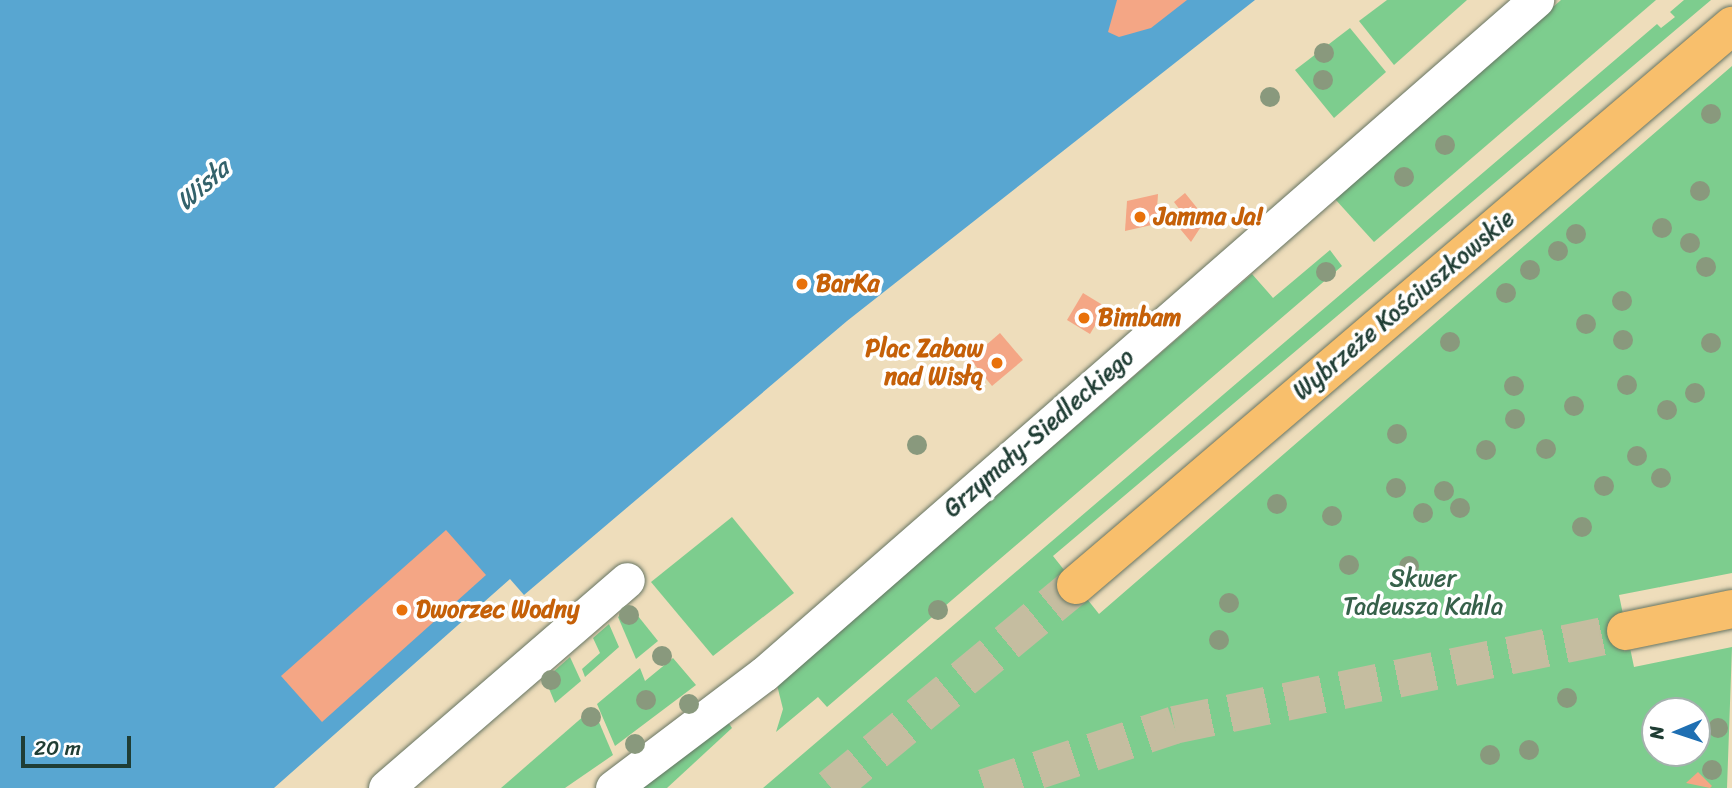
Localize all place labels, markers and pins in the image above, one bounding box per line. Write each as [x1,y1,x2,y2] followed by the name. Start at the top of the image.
[1154,203,1262,231] place label: Jamma Ja!
[1132,209,1148,225] marker: Jamma Ja!
[816,270,880,298] place label: BarKa
[794,276,810,292] marker: BarKa
[1098,304,1181,332] place label: Bimbam
[1076,310,1092,326] marker: Bimbam
[864,335,983,391] place label: Plac Zabaw nad Wisłą
[989,355,1005,371] marker: Plac Zabaw nad Wisłą
[416,596,579,624] place label: Dworzec Wodny
[394,602,410,618] marker: Dworzec Wodny

